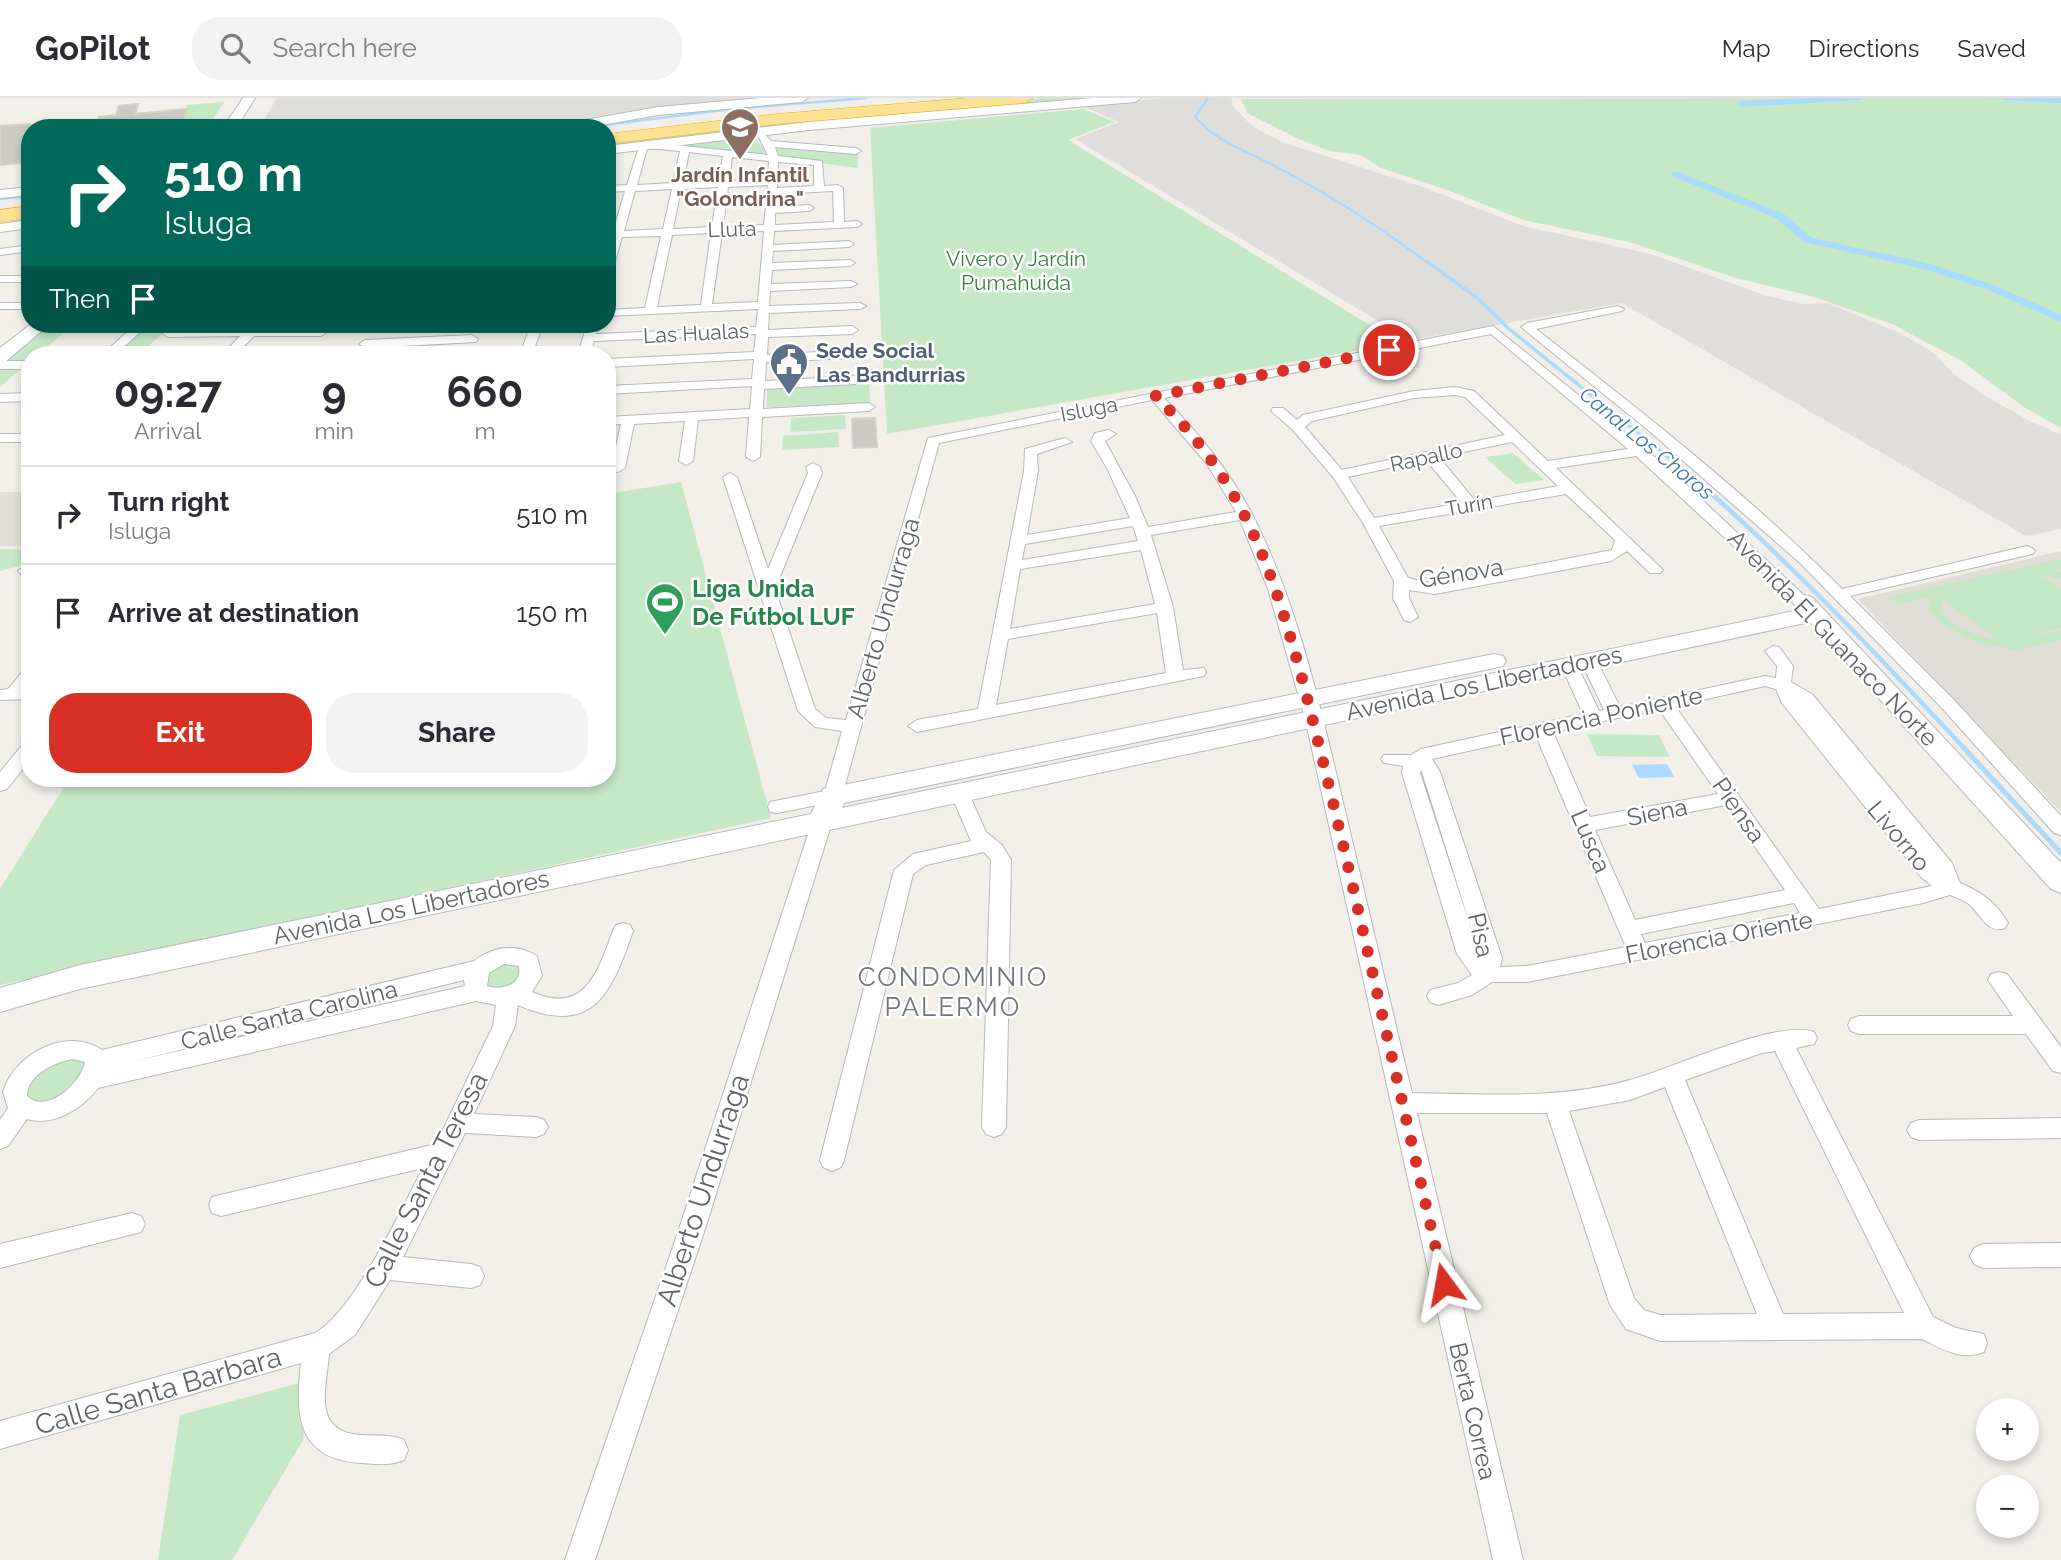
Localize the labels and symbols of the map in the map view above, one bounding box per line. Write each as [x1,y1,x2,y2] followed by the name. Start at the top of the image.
[719,106,761,161] school or university icon: Jardín Infantil "Golondrina"
[671,162,809,211] place label: Jardín Infantil "Golondrina"
[707,216,757,242] street label: Lluta
[946,246,1086,295] park label: Vivero y Jardín Pumahuida
[642,318,750,348] street label: Las Hualas
[1359,320,1419,380] pin
[816,338,965,387] place label: Sede Social Las Bandurrias
[768,341,810,396] public building icon: Sede Social Las Bandurrias
[1575,381,1719,505] water label: Canal Los Choros
[1058,391,1120,427] street label: Isluga
[1388,437,1464,477] street label: Rapallo
[1443,489,1495,521] street label: Turín
[840,514,926,722] street label: Alberto Undurraga
[1722,524,1944,752] street label: Avenida El Guanaco Norte
[1417,552,1505,594] street label: Génova
[692,574,855,631] place label: Liga Unida De Fútbol LUF
[644,581,686,636] sports icon: Liga Unida De Fútbol LUF
[1343,640,1625,726] street label: Avenida Los Libertadores
[1497,680,1705,752] street label: Florencia Poniente
[1706,772,1772,848] street label: Piensa
[1624,792,1690,832] street label: Siena
[1861,795,1937,877] street label: Livorno
[1565,805,1617,877] street label: Lusca
[270,864,552,950] street label: Avenida Los Libertadores
[1623,905,1815,969] street label: Florencia Oriente
[1462,910,1500,960] street label: Pisa
[858,962,1048,1022] district label: CONDOMINIO PALERMO
[178,974,400,1056] street label: Calle Santa Carolina
[357,1067,495,1293] street label: Calle Santa Teresa
[650,1070,756,1310] street label: Alberto Undurraga
[1407,1247,1481,1321] position arrow
[1443,1339,1503,1483] street label: Berta Correa
[31,1340,285,1442] street label: Calle Santa Barbara

